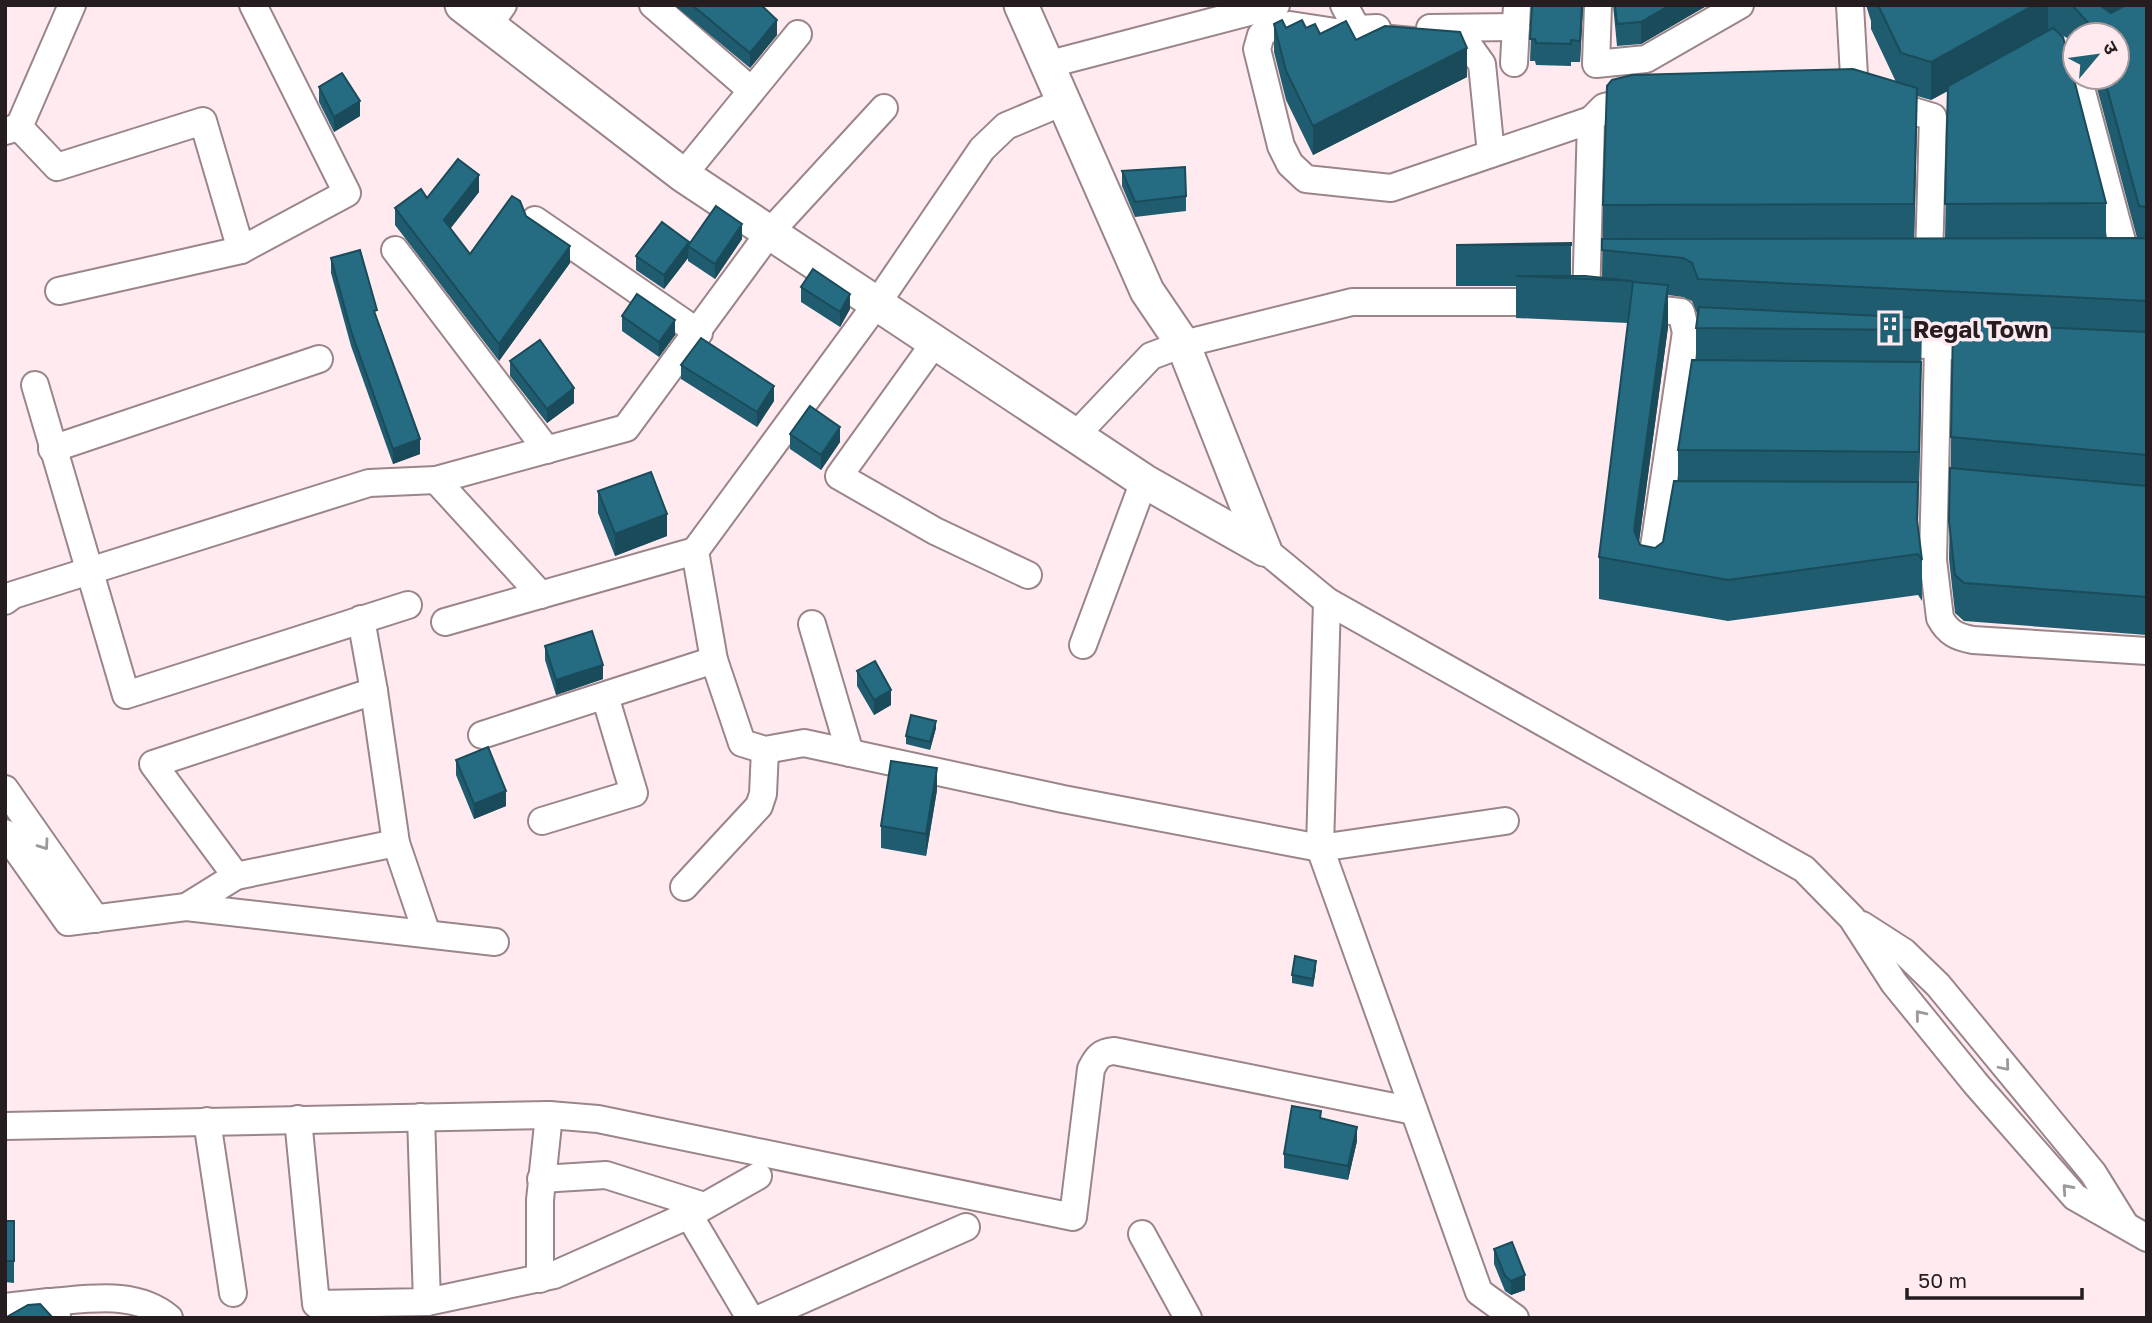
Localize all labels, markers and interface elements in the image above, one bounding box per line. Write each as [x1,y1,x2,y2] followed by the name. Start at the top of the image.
[2061,21,2131,91] north arrow
[2099,37,2124,59] text: उ
[1873,311,1907,345] building icon: Regal Town
[1913,314,2049,343] place label: Regal Town
[36,837,48,850] one-way arrow
[1916,1011,1928,1024] one-way arrow
[1997,1058,2009,1071] one-way arrow
[2063,1184,2075,1197] one-way arrow
[1907,1256,2082,1300] scale bar
[1918,1267,1967,1293] text: 50 m

